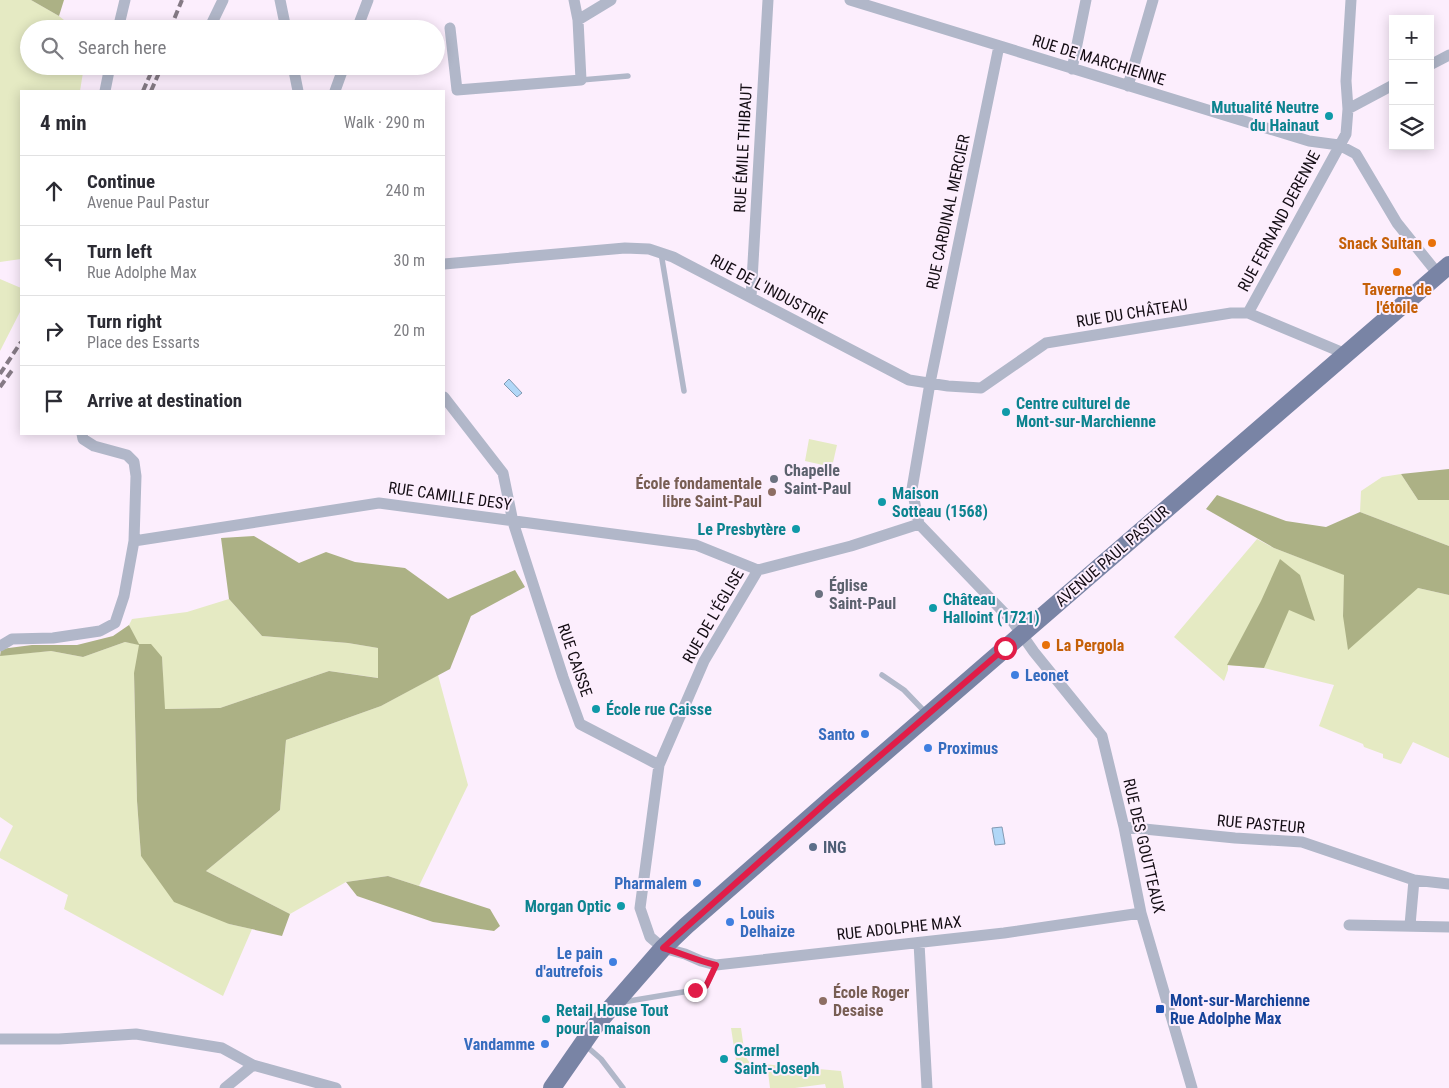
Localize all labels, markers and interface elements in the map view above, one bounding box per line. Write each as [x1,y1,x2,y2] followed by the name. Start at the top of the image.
[1389,15,1434,150] map controls
[1389,15,1434,60] button: +
[20,20,445,75] search box
[1030,31,1168,89] street label: RUE DE MARCHIENNE
[38,34,66,62] icon: search
[78,36,166,59] text: Search here
[1389,60,1434,105] button: −
[730,83,756,213] street label: RUE ÉMILE THIBAUT
[1211,98,1319,135] place label: Mutualité Neutre du Hainaut
[1389,105,1434,150] button: layers
[1323,110,1335,122] marker: Mutualité Neutre du Hainaut
[40,111,87,135] text: 4 min
[344,113,425,132] text: Walk · 290 m
[922,132,974,291] street label: RUE CARDINAL MERCIER
[1234,147,1324,295] street label: RUE FERNAND DERENNE
[87,170,155,193] text: Continue
[40,177,68,205] icon: ahead
[386,181,425,200] text: 240 m
[87,193,209,212] text: Avenue Paul Pastur
[1338,234,1422,253] place label: Snack Sultan
[1426,237,1438,249] marker: Snack Sultan
[87,240,152,263] text: Turn left
[40,247,68,275] icon: left
[707,250,831,328] street label: RUE DE L'INDUSTRIE
[393,251,425,270] text: 30 m
[87,263,197,282] text: Rue Adolphe Max
[1391,266,1403,278] marker: Taverne de l'étoile
[1362,280,1432,317] place label: Taverne de l'étoile
[1075,295,1189,331] street label: RUE DU CHÂTEAU
[87,310,162,333] text: Turn right
[40,317,68,345] icon: right
[393,321,425,340] text: 20 m
[87,333,200,352] text: Place des Essarts
[40,387,68,415] icon: arrive
[87,389,242,412] text: Arrive at destination
[1016,394,1156,431] place label: Centre culturel de Mont-sur-Marchienne
[1000,406,1012,418] marker: Centre culturel de Mont-sur-Marchienne
[784,461,851,498] place label: Chapelle Saint-Paul
[768,473,780,485] marker: Chapelle Saint-Paul
[636,474,762,511] place label: École fondamentale libre Saint-Paul
[387,478,513,514] street label: RUE CAMILLE DESY
[892,484,988,521] place label: Maison Sotteau (1568)
[766,486,778,498] marker: École fondamentale libre Saint-Paul
[876,496,888,508] marker: Maison Sotteau (1568)
[1051,501,1173,610] street label: AVENUE PAUL PASTUR
[698,520,786,539] place label: Le Presbytère
[790,523,802,535] marker: Le Presbytère
[678,566,748,666] street label: RUE DE L'ÉGLISE
[829,576,896,613] place label: Église Saint-Paul
[813,588,825,600] marker: Église Saint-Paul
[943,590,1040,627] place label: Château Halloint (1721)
[927,602,939,614] marker: Château Halloint (1721)
[554,621,596,699] street label: RUE CAISSE
[1056,636,1125,655] place label: La Pergola
[994,637,1017,660] route start
[1040,639,1052,651] marker: La Pergola
[1025,666,1069,685] place label: Leonet
[1009,669,1021,681] marker: Leonet
[606,700,712,719] place label: École rue Caisse
[590,703,602,715] marker: École rue Caisse
[818,725,855,744] place label: Santo
[859,728,871,740] marker: Santo
[938,739,998,758] place label: Proximus
[922,742,934,754] marker: Proximus
[1119,777,1169,915] street label: RUE DES GOUTTEAUX
[1216,811,1306,837] street label: RUE PASTEUR
[823,838,846,857] place label: ING
[807,841,819,853] marker: ING
[614,874,687,893] place label: Pharmalem
[691,877,703,889] marker: Pharmalem
[525,897,611,916] place label: Morgan Optic
[615,900,627,912] marker: Morgan Optic
[740,904,795,941] place label: Louis Delhaize
[836,912,963,944] street label: RUE ADOLPHE MAX
[724,916,736,928] marker: Louis Delhaize
[535,944,603,981] place label: Le pain d'autrefois
[607,956,619,968] marker: Le pain d'autrefois
[684,979,707,1002] route end
[833,983,909,1020] place label: École Roger Desaise
[1170,991,1310,1028] place label: Mont-sur-Marchienne Rue Adolphe Max
[817,995,829,1007] marker: École Roger Desaise
[556,1001,668,1038] place label: Retail House Tout pour la maison
[1154,1003,1166,1015] marker: Mont-sur-Marchienne Rue Adolphe Max
[540,1013,552,1025] marker: Retail House Tout pour la maison
[464,1035,535,1054] place label: Vandamme
[539,1038,551,1050] marker: Vandamme
[734,1041,819,1078] place label: Carmel Saint-Joseph
[718,1053,730,1065] marker: Carmel Saint-Joseph

